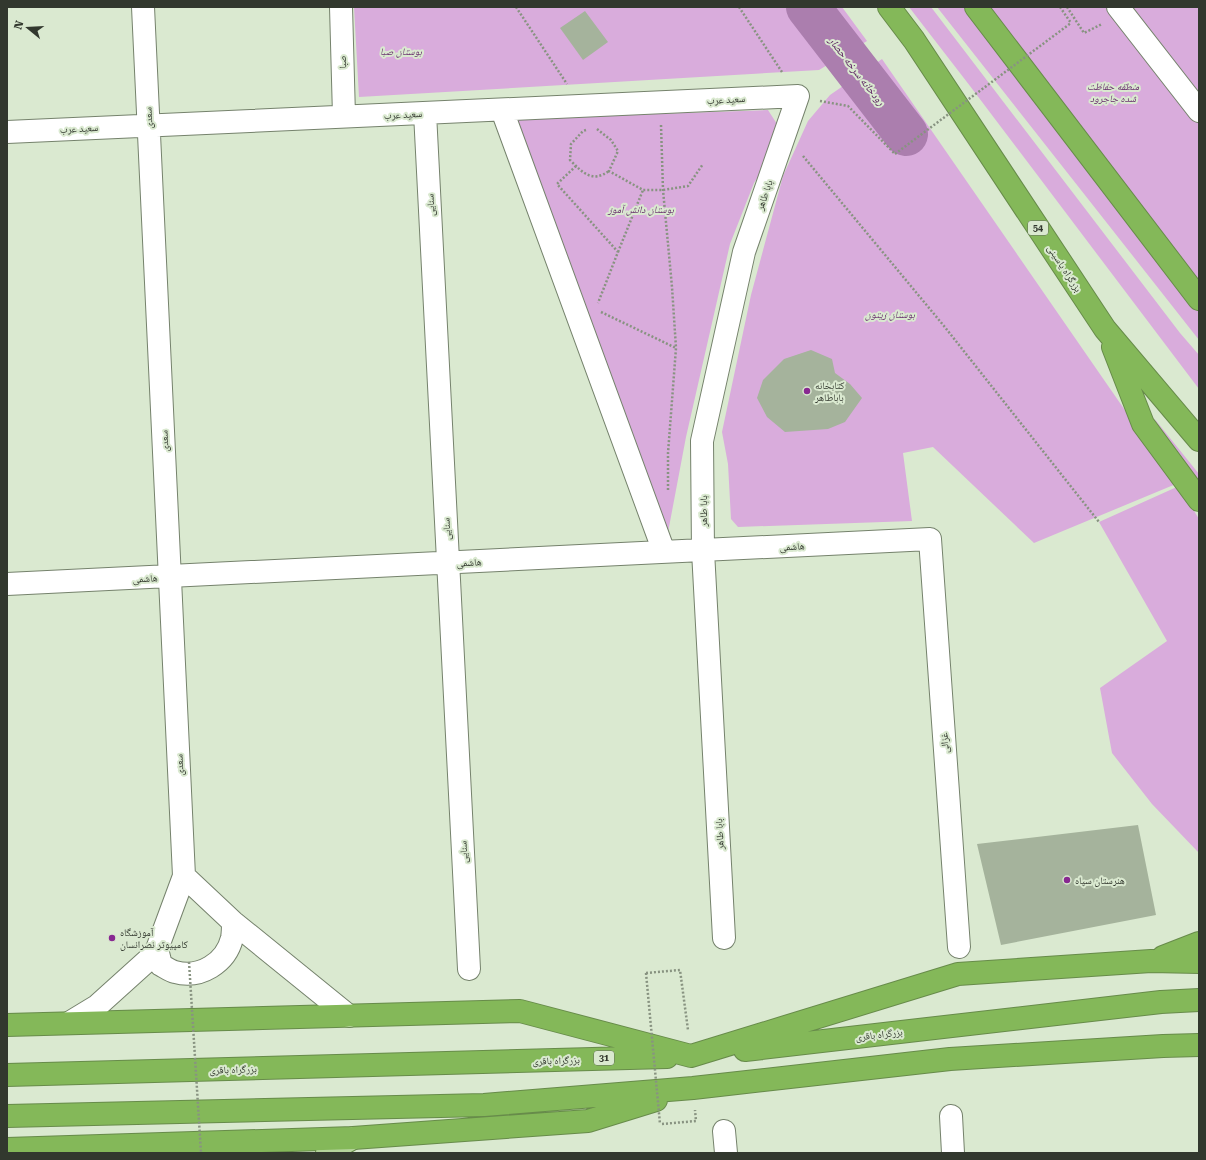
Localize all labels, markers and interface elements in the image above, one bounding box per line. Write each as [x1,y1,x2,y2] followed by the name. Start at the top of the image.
[8,8,48,48] north arrow
[11,19,27,31] text: N
[825,34,887,108] water label: رودخانه سرخه حصار
[380,46,422,58] park label: بوستان صبا
[337,55,349,69] street label: صبا
[1087,81,1140,105] park label: منطقه حفاظت شده جاجرود
[707,93,746,106] street label: سعید عرب
[142,106,156,129] street label: سعدی
[384,108,423,121] street label: سعید عرب
[60,122,99,135] street label: سعید عرب
[754,178,775,213] street label: بابا طاهر
[424,193,438,216] street label: سنایی
[607,204,674,216] park label: بوستان دانش آموز
[1028,221,1048,235] road number: 54
[1044,243,1084,295] street label: بزرگراه یاسینی
[865,309,915,321] park label: بوستان زیتون
[814,380,845,403] place label: کتابخانه باباطاهر
[802,386,812,396] marker: کتابخانه باباطاهر
[158,429,172,452] street label: سعدی
[698,495,709,528] street label: بابا طاهر
[440,517,454,540] street label: سنایی
[779,540,805,554] street label: هاشمی
[456,556,482,570] street label: هاشمی
[132,572,158,586] street label: هاشمی
[938,732,952,754] street label: غزالی
[173,753,187,776] street label: سعدی
[713,818,726,851] street label: بابا طاهر
[457,840,471,863] street label: سنایی
[1062,875,1072,885] marker: هنرستان سپاه
[1075,875,1125,887] place label: هنرستان سپاه
[120,927,188,951] place label: آموزشگاه کامپیوتر نصرانسان
[107,933,117,943] marker: آموزشگاه کامپیوتر نصرانسان
[855,1026,904,1044] street label: بزرگراه باقری
[594,1051,614,1065] road number: 31
[532,1054,580,1068] street label: بزرگراه باقری
[209,1063,257,1077] street label: بزرگراه باقری

